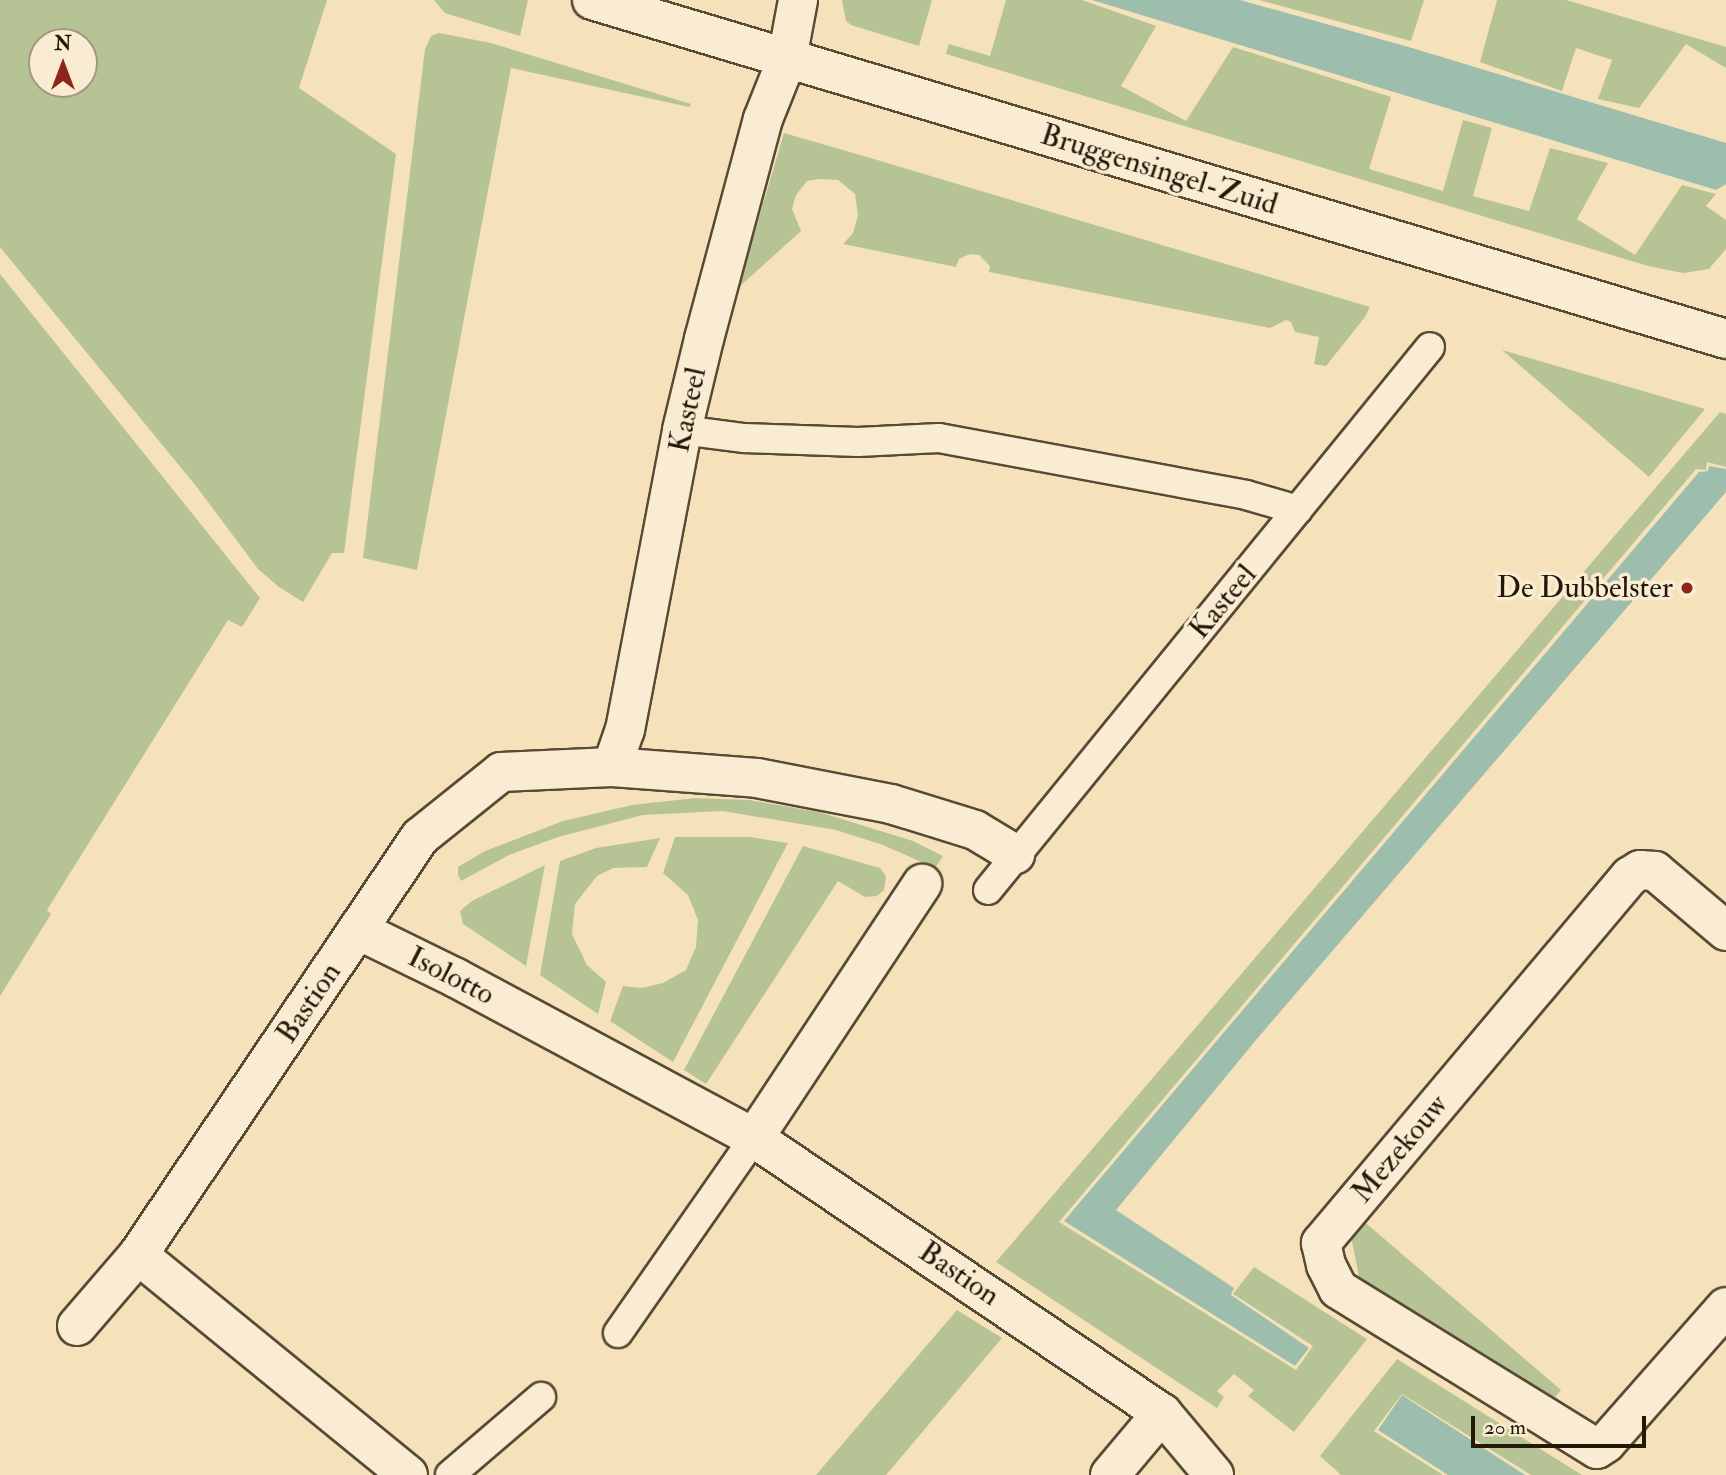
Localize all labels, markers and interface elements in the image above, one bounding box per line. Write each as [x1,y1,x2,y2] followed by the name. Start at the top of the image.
[28,28,98,98] north arrow
[54,32,72,56] text: N
[1036,117,1282,223] street label: Bruggensingel-Zuid
[661,364,715,456] street label: Kasteel
[1182,557,1264,647] street label: Kasteel
[1496,570,1673,606] place label: De Dubbelster
[1679,580,1695,596] marker: De Dubbelster
[402,939,500,1013] street label: Isolotto
[269,956,349,1050] street label: Bastion
[1344,1088,1456,1210] street label: Mezekouw
[912,1234,1006,1314] street label: Bastion
[1474,1402,1649,1446] scale bar
[1484,1414,1526,1441] text: 20 m

